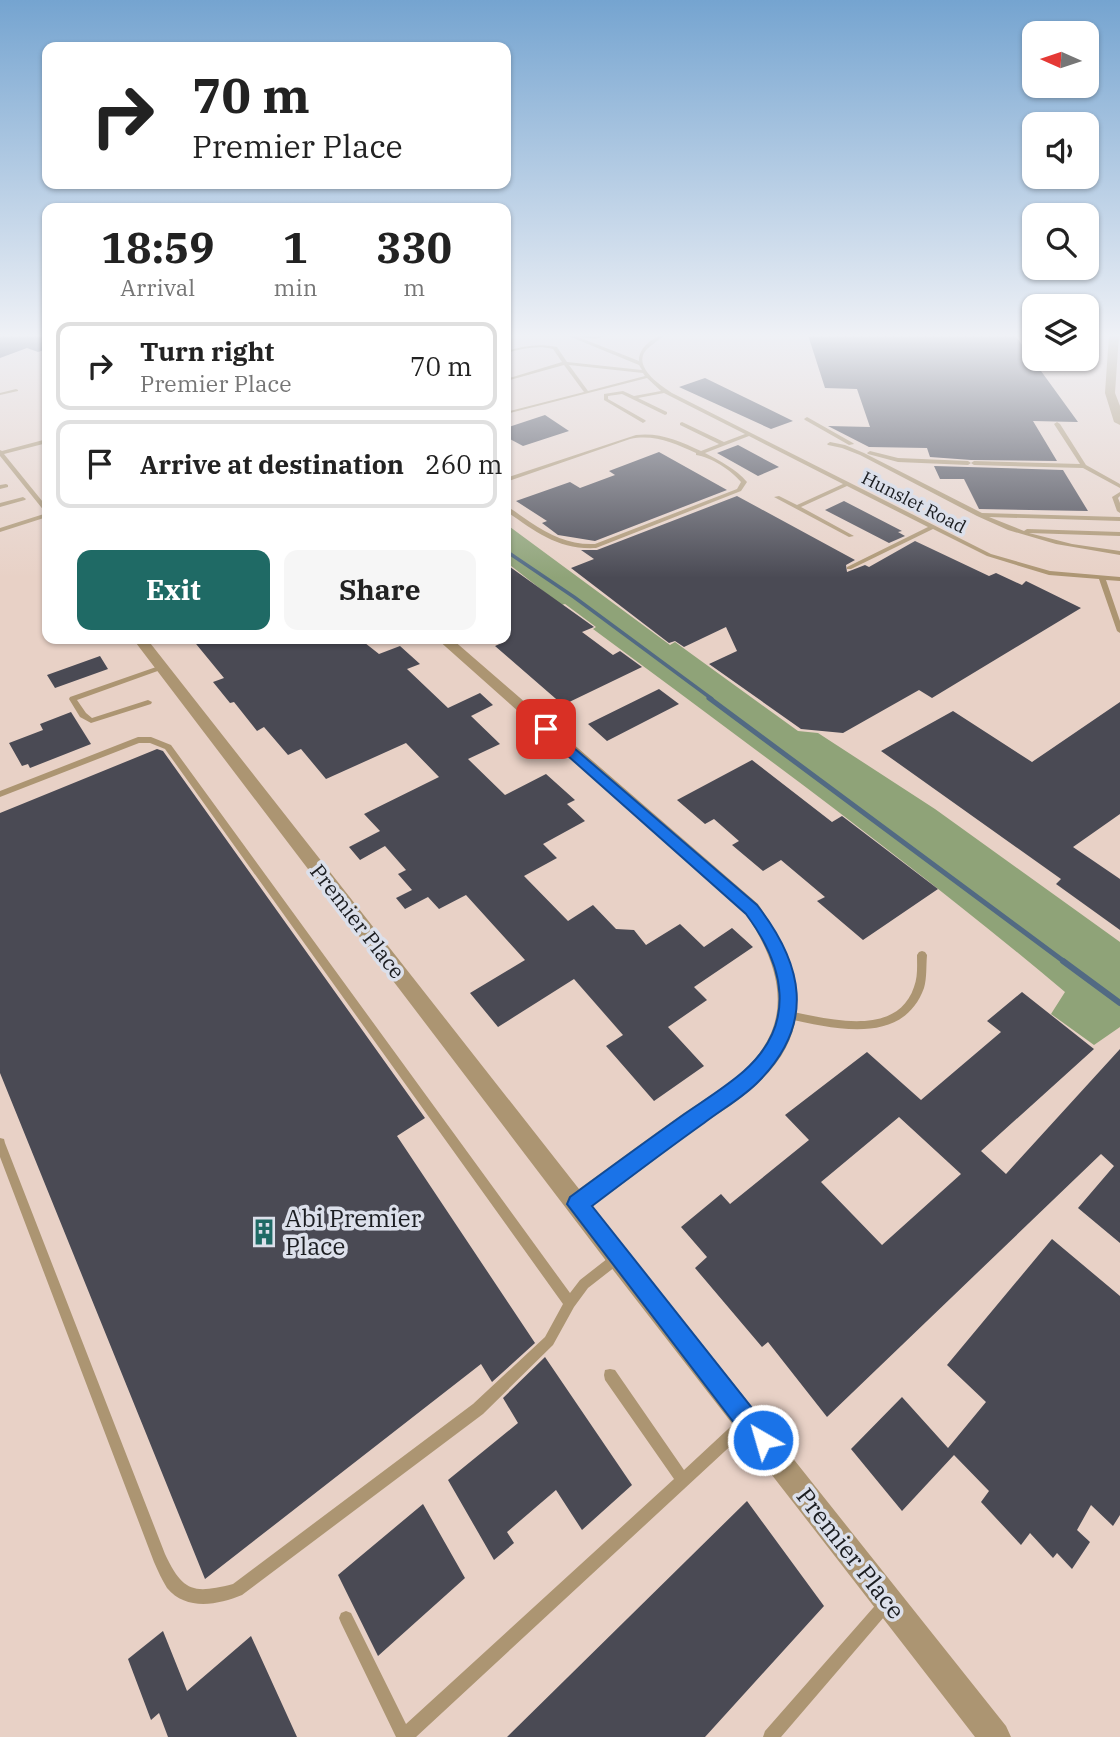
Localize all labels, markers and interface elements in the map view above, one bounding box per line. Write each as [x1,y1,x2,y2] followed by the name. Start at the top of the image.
[1022,21,1099,98] north arrow
[1022,21,1099,371] map controls
[192,63,310,126] text: 70 m
[77,70,168,161] icon: right
[1022,112,1099,189] button: sound
[192,125,403,167] text: Premier Place
[1022,203,1099,280] button: search
[101,220,215,275] text: 18:59
[283,220,308,275] text: 1
[376,220,452,275] text: 330
[120,272,195,302] text: Arrival
[274,272,317,302] text: min
[403,272,425,302] text: m
[1022,294,1099,371] button: layers
[140,334,274,368] text: Turn right
[81,347,119,385] icon: right
[410,349,472,383] text: 70 m
[140,368,291,398] text: Premier Place
[81,445,119,483] icon: arrive
[140,447,404,481] text: Arrive at destination
[425,447,503,481] text: 260 m
[858,466,970,538] street label: Hunslet Road
[77,550,270,630] button: Exit
[284,550,476,630] button: Share
[516,699,576,759] pin
[527,710,565,748] icon: arrive
[304,858,412,984] street label: Premier Place
[285,1202,421,1262] place label: Abi Premier Place
[249,1217,279,1247] building icon: Abi Premier Place
[726,1403,800,1477] position arrow
[790,1481,912,1625] street label: Premier Place

